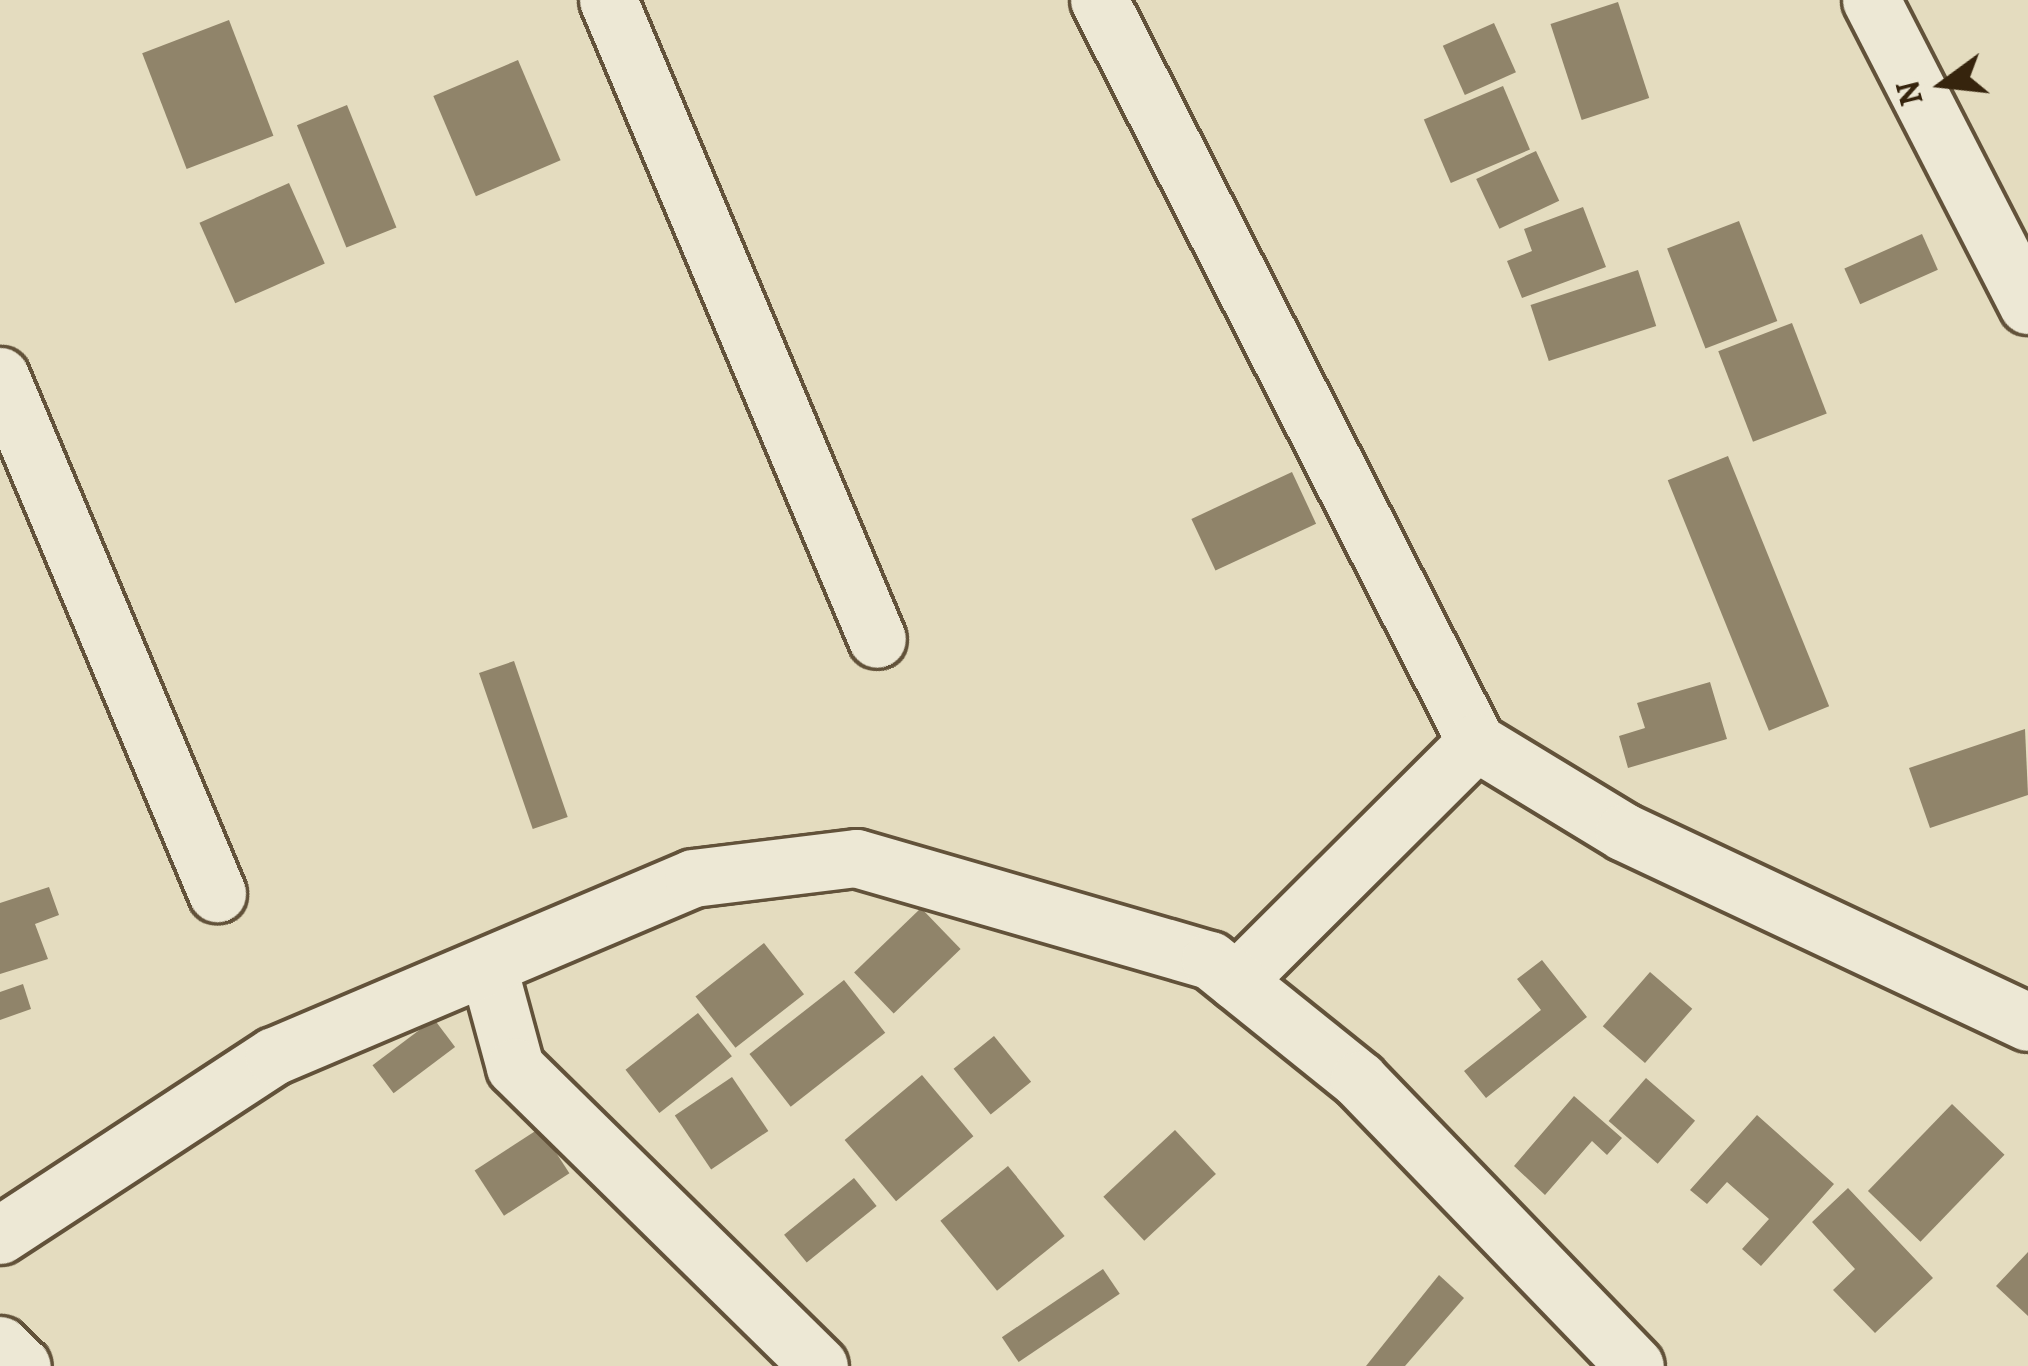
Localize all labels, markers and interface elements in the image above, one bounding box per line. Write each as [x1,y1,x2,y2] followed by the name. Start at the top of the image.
[1884,24,2004,144] north arrow
[1884,76,1934,111] text: N

